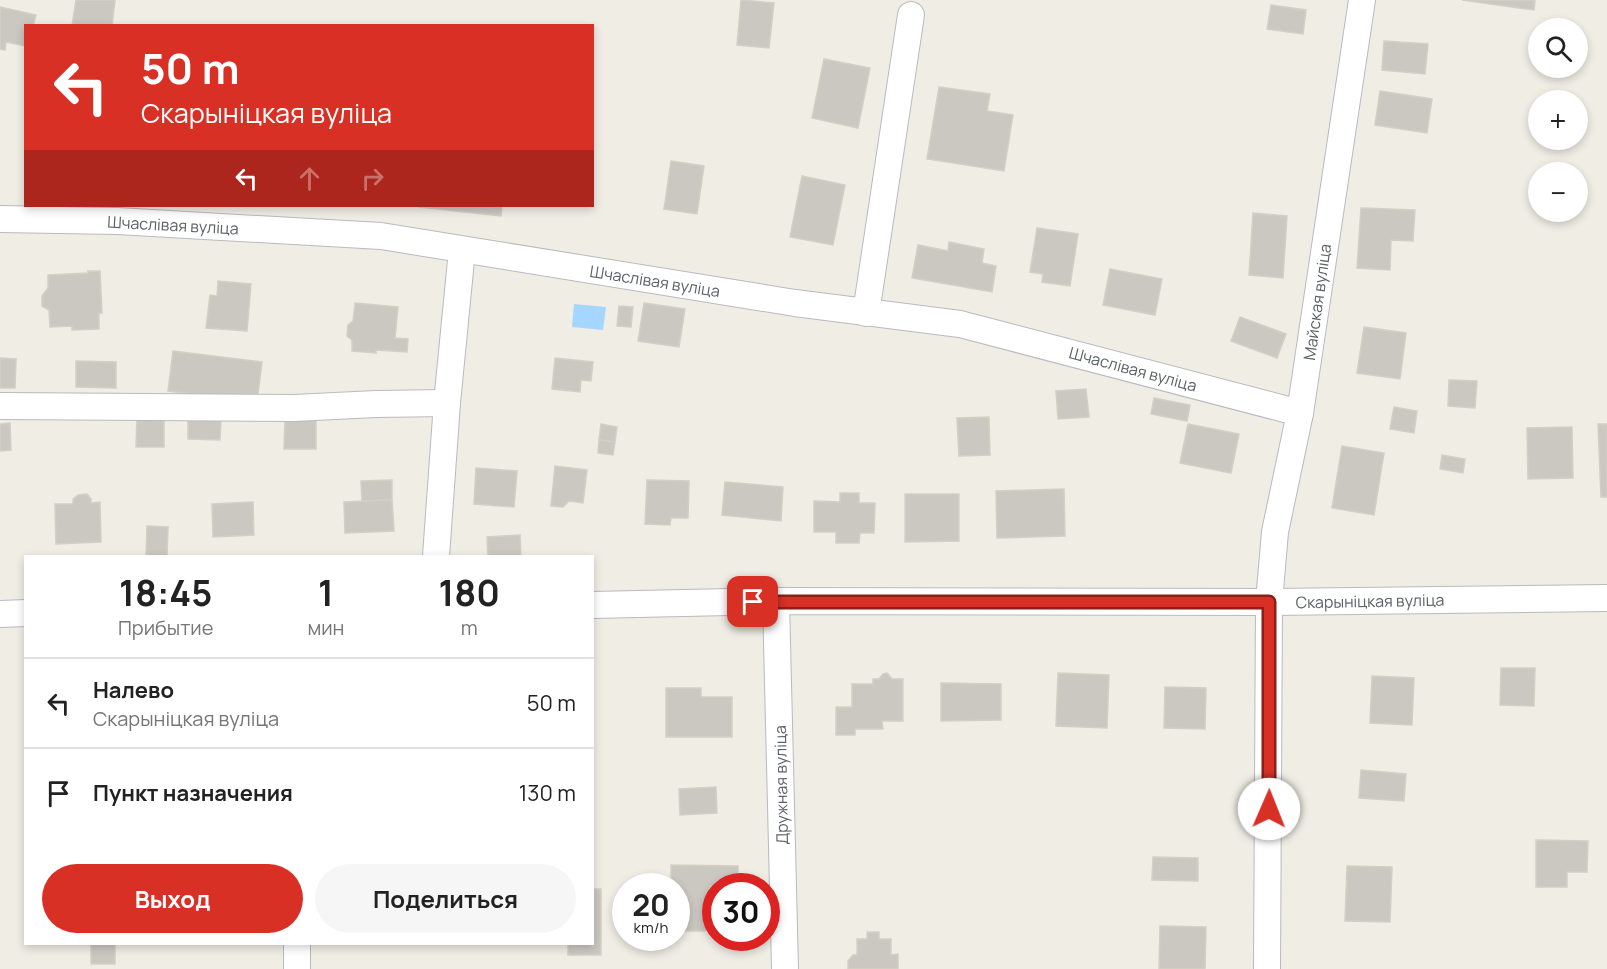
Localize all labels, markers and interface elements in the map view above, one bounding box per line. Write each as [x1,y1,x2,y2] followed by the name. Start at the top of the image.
[1528,18,1588,222] map controls
[1528,18,1588,78] button: search
[141,39,239,97] text: 50 m
[42,48,120,126] icon: left
[1528,90,1588,150] button: +
[141,94,392,131] text: Скарыніцкая вуліца
[230,162,263,195] icon: left
[293,162,326,195] icon: ahead
[356,162,389,195] icon: right
[1528,162,1588,222] button: −
[107,211,239,239] street label: Шчаслівая вуліца
[1298,242,1336,362] street label: Майская вуліца
[588,260,722,302] street label: Шчаслівая вуліца
[1067,341,1199,397] street label: Шчаслівая вуліца
[119,568,212,617] text: 18:45
[318,568,334,617] text: 1
[438,568,500,617] text: 180
[727,576,778,627] pin
[736,585,769,618] icon: arrive
[1295,589,1445,613] street label: Скарыніцкая вуліца
[118,614,213,641] text: Прибытие
[307,614,344,641] text: мин
[461,614,478,641] text: m
[93,675,174,705] text: Налево
[42,687,75,720] icon: left
[527,688,576,718] text: 50 m
[93,705,279,732] text: Скарыніцкая вуліца
[769,725,793,845] street label: Дружная вуліца
[42,777,75,810] icon: arrive
[1237,777,1301,841] position arrow
[93,778,293,808] text: Пункт назначения
[519,778,576,808] text: 130 m
[42,864,303,933] button: Выход
[315,864,576,933] button: Поделиться
[702,873,780,951] speed limit sign: 30
[632,884,670,925] text: 20
[634,917,668,938] text: km/h

